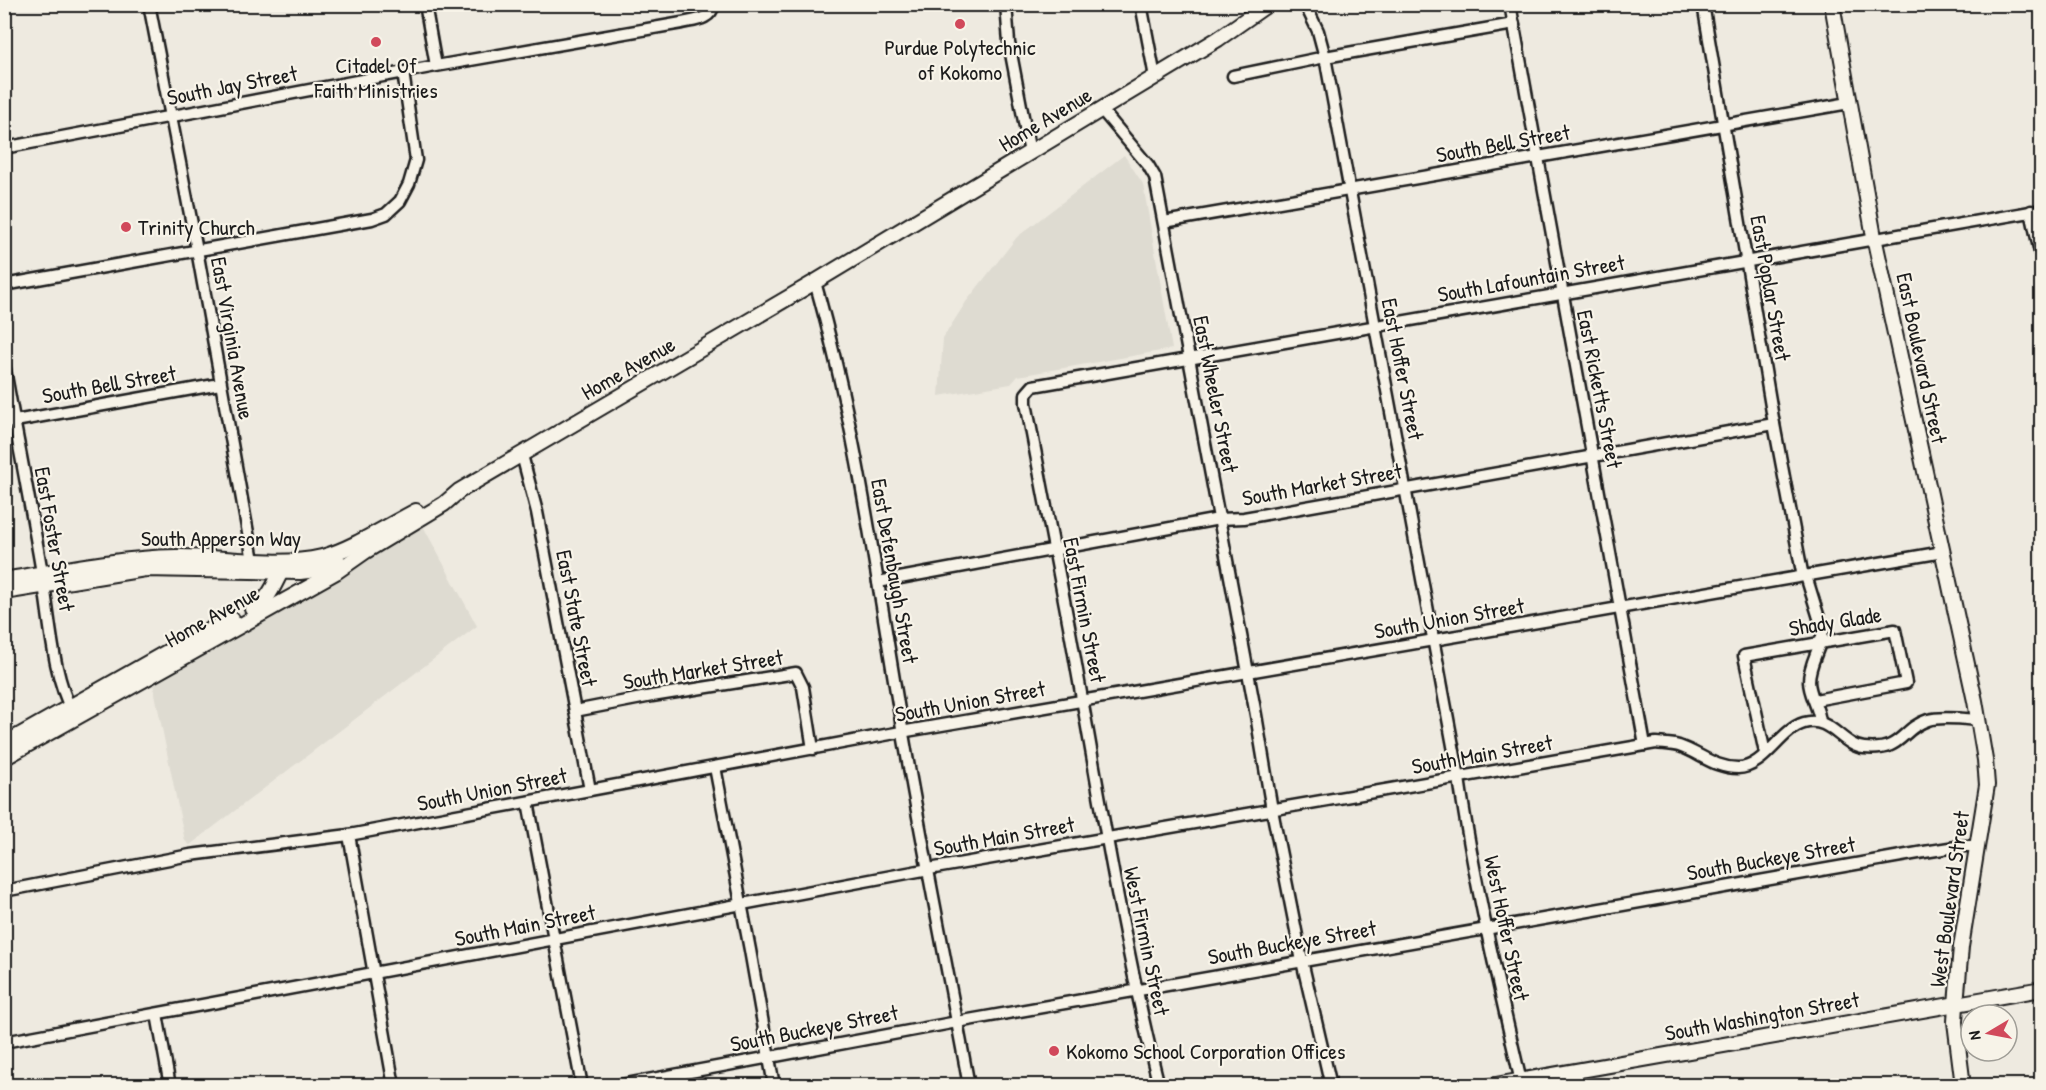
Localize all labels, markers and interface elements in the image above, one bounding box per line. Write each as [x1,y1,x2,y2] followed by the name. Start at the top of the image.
[953,17,967,31] marker: Purdue Polytechnic of Kokomo
[884,32,1036,87] place label: Purdue Polytechnic of Kokomo
[369,35,383,49] marker: Citadel Of Faith Ministries
[313,50,438,105] place label: Citadel Of Faith Ministries
[164,58,300,112] street label: South Jay Street
[993,79,1097,159] street label: Home Avenue
[1434,116,1573,170] street label: South Bell Street
[138,212,255,242] place label: Trinity Church
[1743,213,1799,364] street label: East Poplar Street
[119,220,133,234] marker: Trinity Church
[1435,247,1627,309] street label: South Lafountain Street
[204,255,262,422] street label: East Virginia Avenue
[1889,270,1955,446] street label: East Boulevard Street
[1375,296,1432,443] street label: East Hoffer Street
[1570,307,1630,471] street label: East Ricketts Street
[1186,313,1246,475] street label: East Wheeler Street
[576,329,681,407] street label: Home Avenue
[40,357,179,411] street label: South Bell Street
[1240,455,1405,513] street label: South Market Street
[28,464,83,614] street label: East Foster Street
[864,476,926,666] street label: East Defenbaugh Street
[141,523,301,553] street label: South Apperson Way
[1056,535,1114,686] street label: East Firmin Street
[549,547,605,689] street label: East State Street
[159,578,265,654] street label: Home Avenue
[1372,590,1527,646] street label: South Union Street
[1787,599,1884,643] street label: Shady Glade
[621,641,786,696] street label: South Market Street
[893,673,1048,729] street label: South Union Street
[1409,727,1555,781] street label: South Main Street
[415,760,570,818] street label: South Union Street
[931,809,1077,863] street label: South Main Street
[1922,809,1976,989] street label: West Boulevard Street
[1685,828,1858,888] street label: South Buckeye Street
[1477,853,1537,1004] street label: West Hoffer Street
[1117,864,1177,1018] street label: West Firmin Street
[452,897,598,953] street label: South Main Street
[1206,912,1379,972] street label: South Buckeye Street
[1662,984,1862,1048] street label: South Washington Street
[728,997,901,1059] street label: South Buckeye Street
[1959,1003,2019,1063] north arrow
[1963,1029,1986,1042] text: N
[1066,1036,1345,1066] place label: Kokomo School Corporation Offices
[1047,1044,1061,1058] marker: Kokomo School Corporation Offices

